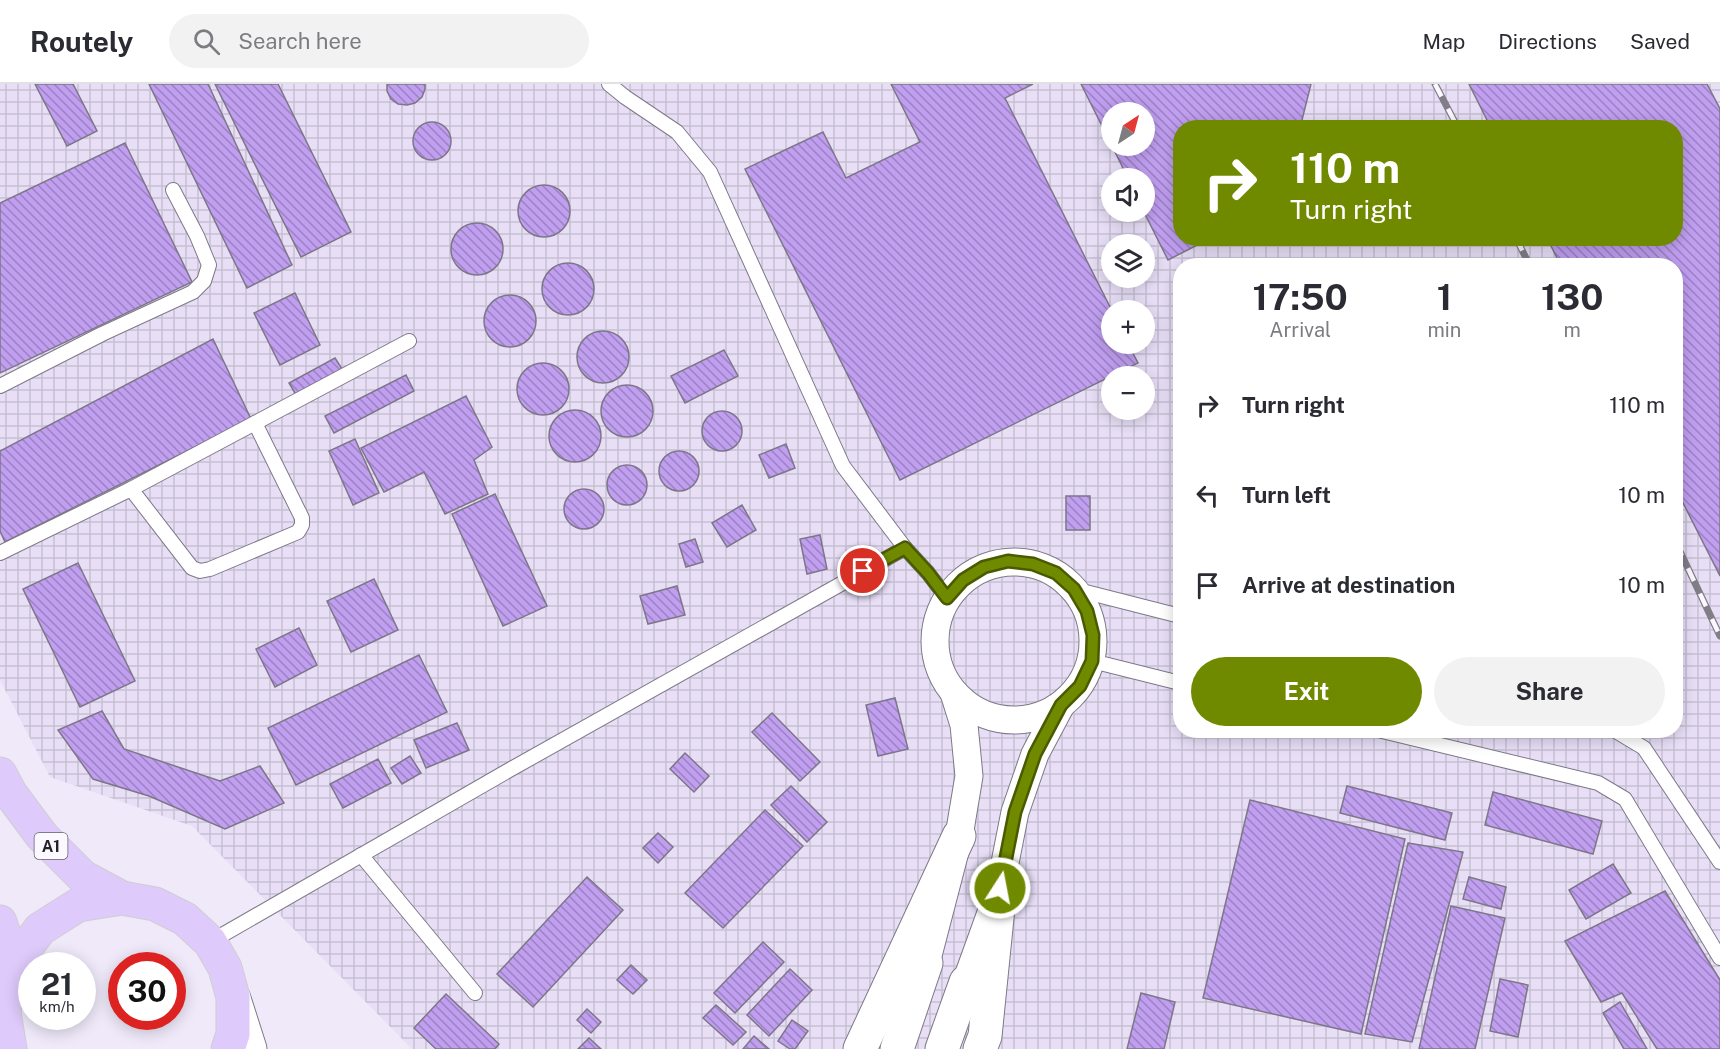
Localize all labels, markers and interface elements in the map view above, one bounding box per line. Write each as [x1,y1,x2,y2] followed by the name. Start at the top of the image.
[169,14,589,68] search box
[30,25,133,58] text: Routely
[190,25,223,58] icon: search
[238,28,362,54] text: Search here
[1423,29,1465,54] text: Map
[1498,29,1597,54] text: Directions
[1630,29,1690,54] text: Saved
[1101,102,1155,156] north arrow
[1101,102,1155,420] map controls
[1290,143,1400,192] text: 110 m
[1191,144,1269,222] icon: right
[1101,168,1155,222] button: sound
[1290,193,1413,225] text: Turn right
[1101,234,1155,288] button: layers
[1253,276,1348,318] text: 17:50
[1437,276,1452,318] text: 1
[1541,276,1603,318] text: 130
[1101,300,1155,354] button: +
[1269,318,1331,342] text: Arrival
[1427,318,1461,342] text: min
[1563,318,1581,342] text: m
[1101,366,1155,420] button: −
[1191,389,1224,422] icon: right
[1242,392,1345,418] text: Turn right
[1609,392,1665,418] text: 110 m
[1191,479,1224,512] icon: left
[1242,482,1331,508] text: Turn left
[1618,482,1665,508] text: 10 m
[837,545,888,596] pin
[846,554,879,587] icon: arrive
[1191,569,1224,602] icon: arrive
[1242,572,1455,598] text: Arrive at destination
[1618,572,1665,598] text: 10 m
[1191,657,1422,726] button: Exit
[1434,657,1665,726] button: Share
[34,833,68,859] road number: A1
[968,856,1032,920] position arrow
[108,952,186,1030] speed limit sign: 30
[41,966,73,1002] text: 21
[39,998,75,1015] text: km/h

